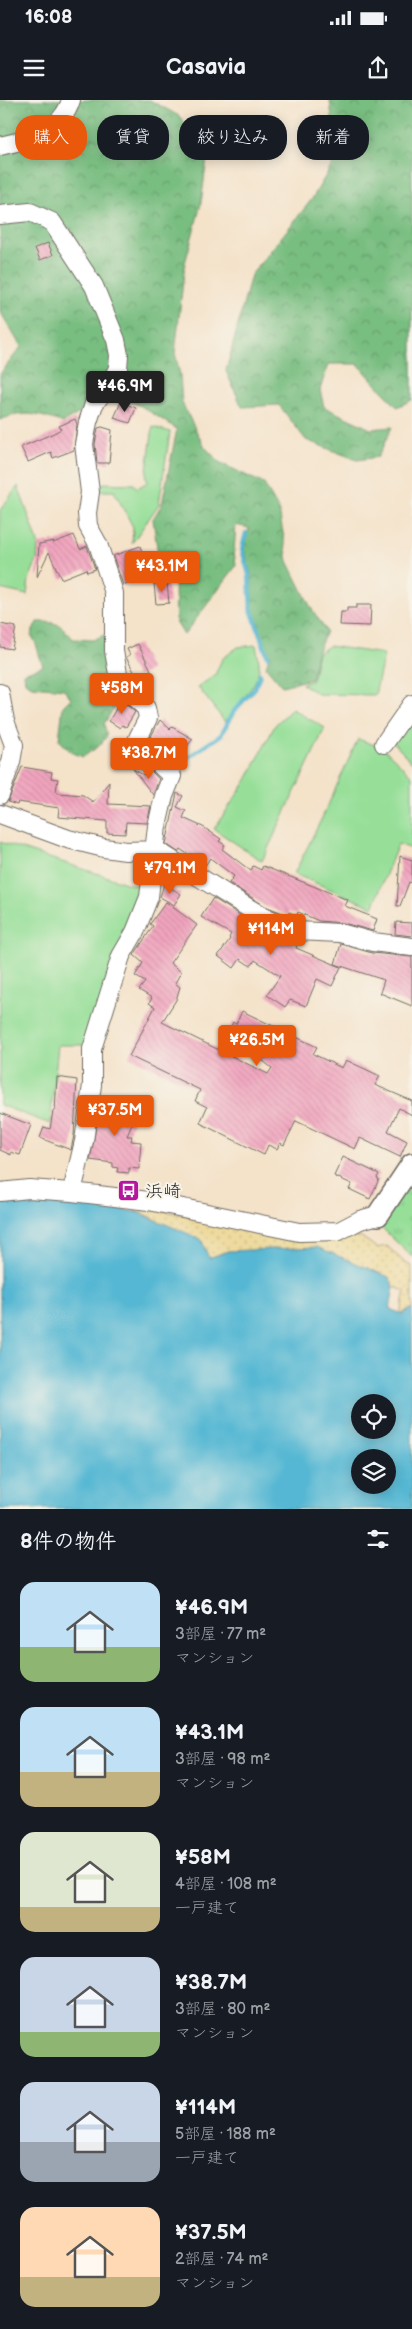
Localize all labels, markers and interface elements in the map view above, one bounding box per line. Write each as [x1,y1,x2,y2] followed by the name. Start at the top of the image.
[25,6,72,29] text: 16:08
[20,54,48,82] icon: menu
[166,54,246,81] text: Casavia
[364,54,392,82] icon: share
[15,115,87,160] chip: 購入
[97,115,169,160] chip: 賃貸
[179,115,287,160] chip: 絞り込み
[297,115,369,160] chip: 新着
[84,370,166,413] pin: ¥46.9M
[97,377,153,396] text: ¥46.9M
[121,550,203,593] pin: ¥43.1M
[136,557,188,576] text: ¥43.1M
[92,672,152,715] pin: ¥58M
[101,679,143,698] text: ¥58M
[108,738,190,780] pin: ¥38.7M
[122,744,176,763] text: ¥38.7M
[129,852,211,895] pin: ¥79.1M
[144,859,196,878] text: ¥79.1M
[236,914,306,956] pin: ¥114M
[248,920,294,939] text: ¥114M
[216,1024,298,1067] pin: ¥26.5M
[229,1031,285,1050] text: ¥26.5M
[74,1094,156,1137] pin: ¥37.5M
[88,1101,142,1120] text: ¥37.5M
[117,1179,141,1203] bus stop icon: 浜崎
[145,1181,181,1202] place label: 浜崎
[351,1394,396,1494] map controls
[351,1394,396,1439] button: locate
[351,1449,396,1494] button: layers
[364,1525,392,1553] icon: filters
[20,1529,117,1554] text: 8件の物件
[175,1595,248,1620] text: ¥46.9M
[60,1602,120,1662] icon: home
[175,1625,266,1644] text: 3部屋 · 77 m²
[175,1649,254,1668] text: マンション
[175,1720,244,1745] text: ¥43.1M
[60,1727,120,1787] icon: home
[175,1750,270,1769] text: 3部屋 · 98 m²
[175,1774,254,1793] text: マンション
[175,1845,231,1870] text: ¥58M
[60,1852,120,1912] icon: home
[175,1875,277,1894] text: 4部屋 · 108 m²
[175,1899,239,1918] text: 一戸建て
[175,1970,247,1995] text: ¥38.7M
[60,1977,120,2037] icon: home
[175,2000,270,2019] text: 3部屋 · 80 m²
[175,2024,254,2043] text: マンション
[175,2095,236,2120] text: ¥114M
[60,2102,120,2162] icon: home
[175,2125,276,2144] text: 5部屋 · 188 m²
[175,2149,239,2168] text: 一戸建て
[175,2220,247,2245] text: ¥37.5M
[60,2227,120,2287] icon: home
[175,2250,269,2269] text: 2部屋 · 74 m²
[175,2274,254,2293] text: マンション

